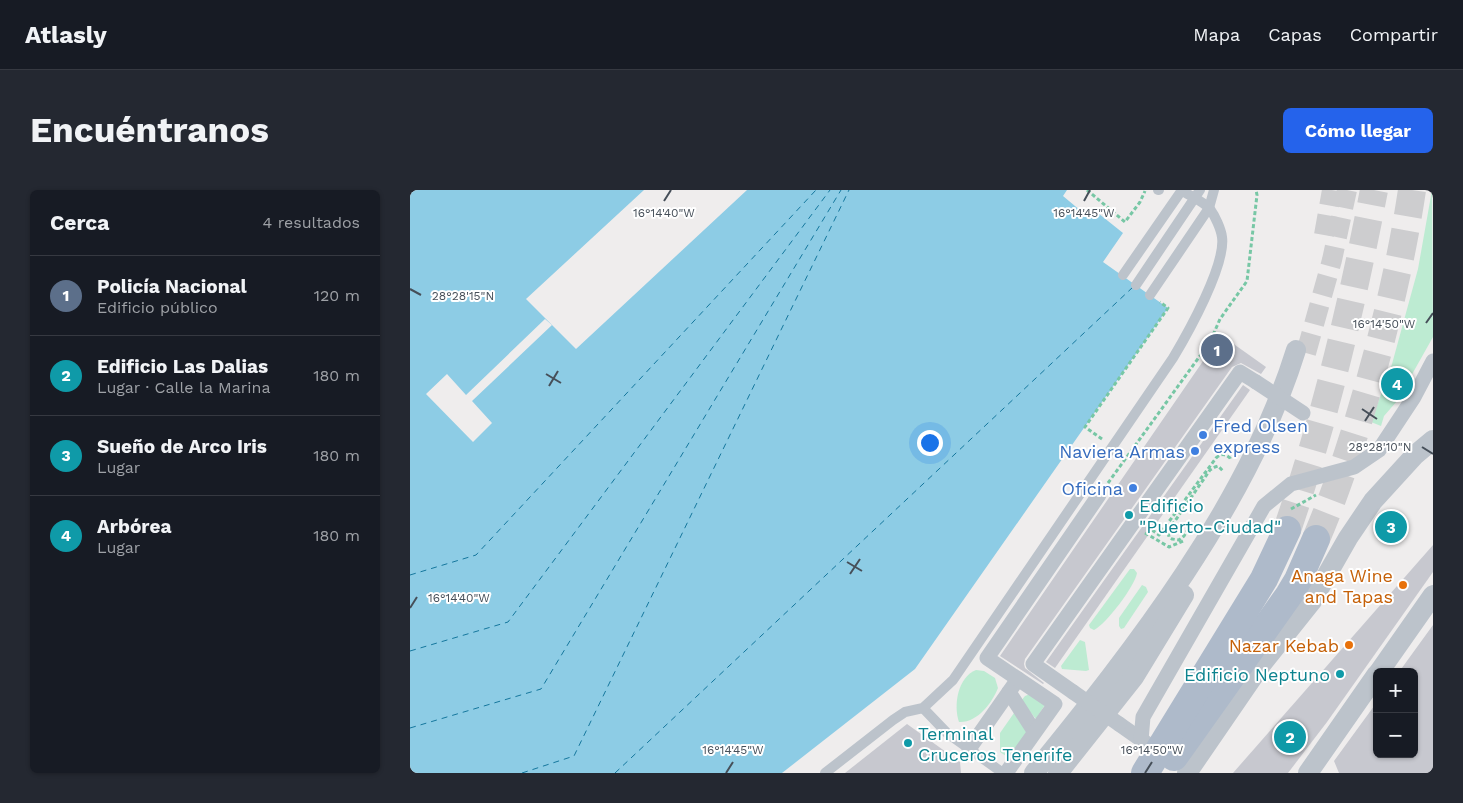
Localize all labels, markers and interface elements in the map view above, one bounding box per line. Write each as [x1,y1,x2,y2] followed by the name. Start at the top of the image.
[25,21,107,49] text: Atlasly
[1193,24,1240,45] text: Mapa
[1268,24,1322,45] text: Capas
[1350,24,1438,45] text: Compartir
[1283,108,1433,153] button: Cómo llegar
[30,109,269,151] text: Encuéntranos
[633,206,695,220] text: 16°14'40"W
[1053,206,1115,220] text: 16°14'45"W
[50,210,109,235] text: Cerca
[263,213,360,232] text: 4 resultados
[97,275,247,298] text: Policía Nacional
[63,286,69,305] text: 1
[314,286,360,305] text: 120 m
[432,289,494,303] text: 28°28'15"N
[97,298,218,317] text: Edificio público
[1353,317,1416,331] text: 16°14'50"W
[1201,331,1233,369] pin: 1
[97,355,268,378] text: Edificio Las Dalias
[1381,365,1413,403] pin: 4
[61,366,71,385] text: 2
[313,366,360,385] text: 180 m
[97,378,270,397] text: Lugar · Calle la Marina
[1213,415,1308,457] place label: Fred Olsen express
[1197,429,1209,441] marker: Fred Olsen express
[917,430,943,456] your location
[97,435,267,458] text: Sueño de Arco Iris
[1349,440,1411,454] text: 28°28'10"N
[1059,441,1185,462] place label: Naviera Armas
[1189,445,1201,457] marker: Naviera Armas
[61,446,71,465] text: 3
[313,446,360,465] text: 180 m
[97,458,140,477] text: Lugar
[1061,478,1123,499] place label: Oficina
[1127,482,1139,494] marker: Oficina
[1139,495,1281,537] place label: Edificio "Puerto-Ciudad"
[1375,508,1407,546] pin: 3
[1123,509,1135,521] marker: Edificio "Puerto-Ciudad"
[97,515,171,538] text: Arbórea
[61,526,71,545] text: 4
[313,526,360,545] text: 180 m
[97,538,140,557] text: Lugar
[1291,565,1393,607] place label: Anaga Wine and Tapas
[1397,579,1409,591] marker: Anaga Wine and Tapas
[428,591,490,605] text: 16°14'40"W
[1229,635,1339,656] place label: Nazar Kebab
[1343,639,1355,651] marker: Nazar Kebab
[1184,664,1330,685] place label: Edificio Neptuno
[1334,668,1346,680] marker: Edificio Neptuno
[1373,668,1418,758] map controls
[1373,668,1418,713] button: +
[1373,713,1418,758] button: −
[1274,718,1306,756] pin: 2
[918,723,1072,765] place label: Terminal Cruceros Tenerife
[902,737,914,749] marker: Terminal Cruceros Tenerife
[702,743,764,757] text: 16°14'45"W
[1121,743,1184,757] text: 16°14'50"W

